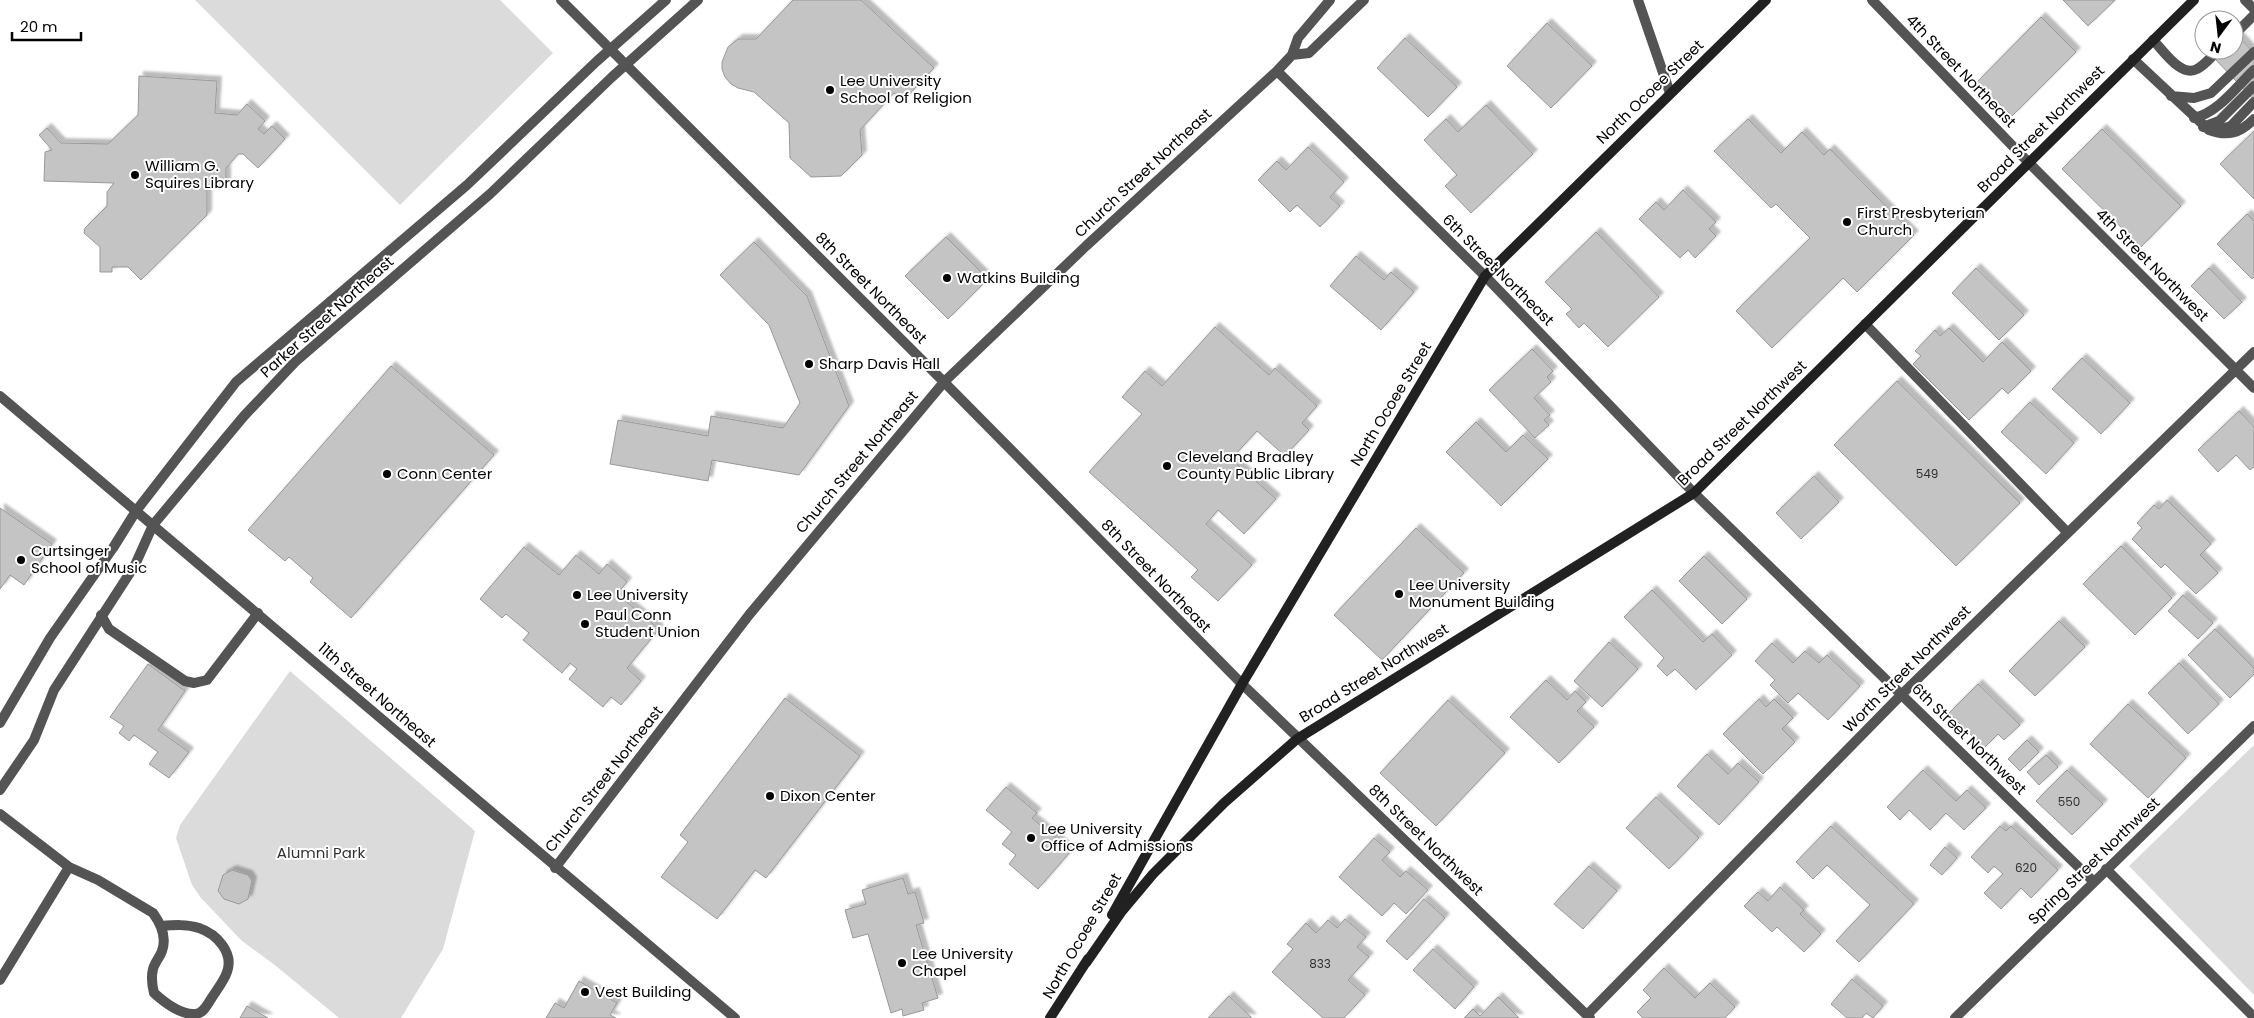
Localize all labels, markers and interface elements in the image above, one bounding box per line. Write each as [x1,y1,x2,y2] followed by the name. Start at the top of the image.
[1902,9,2021,132] street label: 4th Street Northeast
[12,10,81,42] scale bar
[2194,10,2244,60] north arrow
[20,16,58,37] text: 20 m
[1591,35,1708,148] street label: North Ocoee Street
[2208,37,2223,59] text: N
[1972,60,2109,197] street label: Broad Street Northwest
[840,70,972,108] place label: Lee University School of Religion
[824,84,836,96] marker: Lee University School of Religion
[1069,103,1216,242] street label: Church Street Northeast
[145,155,255,193] place label: William G. Squires Library
[129,169,141,181] marker: William G. Squires Library
[1857,202,1985,240] place label: First Presbyterian Church
[2091,203,2214,326] street label: 4th Street Northwest
[1438,209,1559,330] street label: 6th Street Northeast
[1841,216,1853,228] marker: First Presbyterian Church
[811,227,932,348] street label: 8th Street Northeast
[256,251,398,382] street label: Parker Street Northeast
[957,267,1080,288] place label: Watkins Building
[941,272,953,284] marker: Watkins Building
[1345,338,1436,470] street label: North Ocoee Street
[819,353,940,374] place label: Sharp Davis Hall
[1672,355,1811,490] street label: Broad Street Northwest
[803,358,815,370] marker: Sharp Davis Hall
[791,386,923,538] street label: Church Street Northeast
[1177,446,1335,484] place label: Cleveland Bradley County Public Library
[1161,460,1173,472] marker: Cleveland Bradley County Public Library
[397,463,493,484] place label: Conn Center
[1916,465,1938,482] house number: 549
[381,468,393,480] marker: Conn Center
[1097,514,1216,637] street label: 8th Street Northeast
[31,540,147,578] place label: Curtsinger School of Music
[15,554,27,566] marker: Curtsinger School of Music
[1409,574,1554,612] place label: Lee University Monument Building
[587,584,689,605] place label: Lee University
[1393,588,1405,600] marker: Lee University Monument Building
[571,589,583,601] marker: Lee University
[1838,600,1975,737] street label: Worth Street Northwest
[595,604,700,642] place label: Paul Conn Student Union
[579,618,591,630] marker: Paul Conn Student Union
[1295,618,1452,727] street label: Broad Street Northwest
[314,637,441,752] street label: 11th Street Northeast
[1907,678,2031,799] street label: 6th Street Northwest
[540,701,667,856] street label: Church Street Northeast
[1364,779,1488,900] street label: 8th Street Northwest
[780,785,876,806] place label: Dixon Center
[764,790,776,802] marker: Dixon Center
[2023,792,2164,929] street label: Spring Street Northwest
[2058,793,2080,810] house number: 550
[1041,818,1193,856] place label: Lee University Office of Admissions
[1025,832,1037,844] marker: Lee University Office of Admissions
[277,842,365,863] park label: Alumni Park
[2015,859,2037,876] house number: 620
[1037,869,1126,1002] street label: North Ocoee Street
[912,943,1014,981] place label: Lee University Chapel
[1309,955,1331,972] house number: 833
[896,957,908,969] marker: Lee University Chapel
[595,981,691,1002] place label: Vest Building
[579,986,591,998] marker: Vest Building

